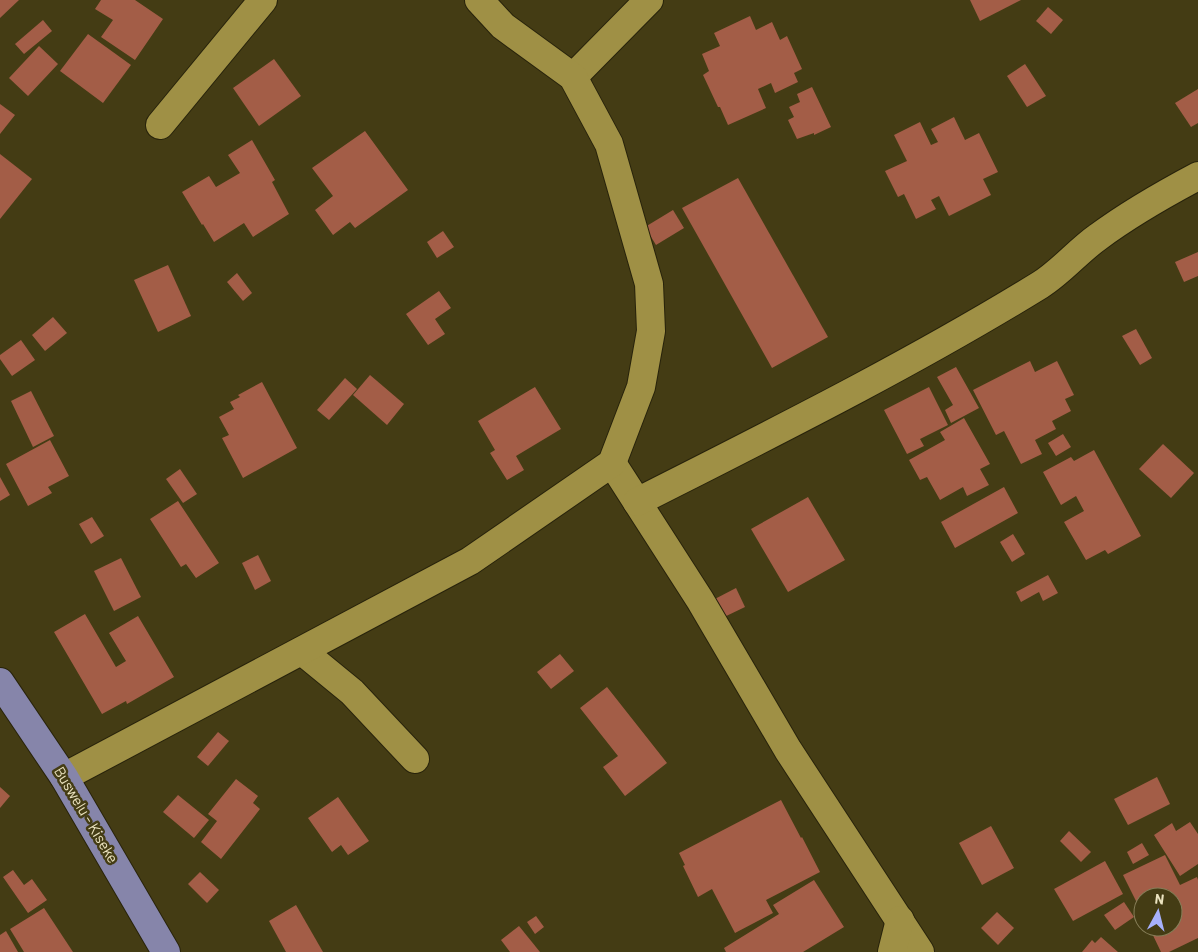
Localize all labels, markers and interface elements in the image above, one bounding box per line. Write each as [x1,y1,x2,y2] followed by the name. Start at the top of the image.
[51,763,123,866] street label: Buswelu - Kiseke
[1133,887,1183,937] north arrow
[1154,890,1165,908] text: N

